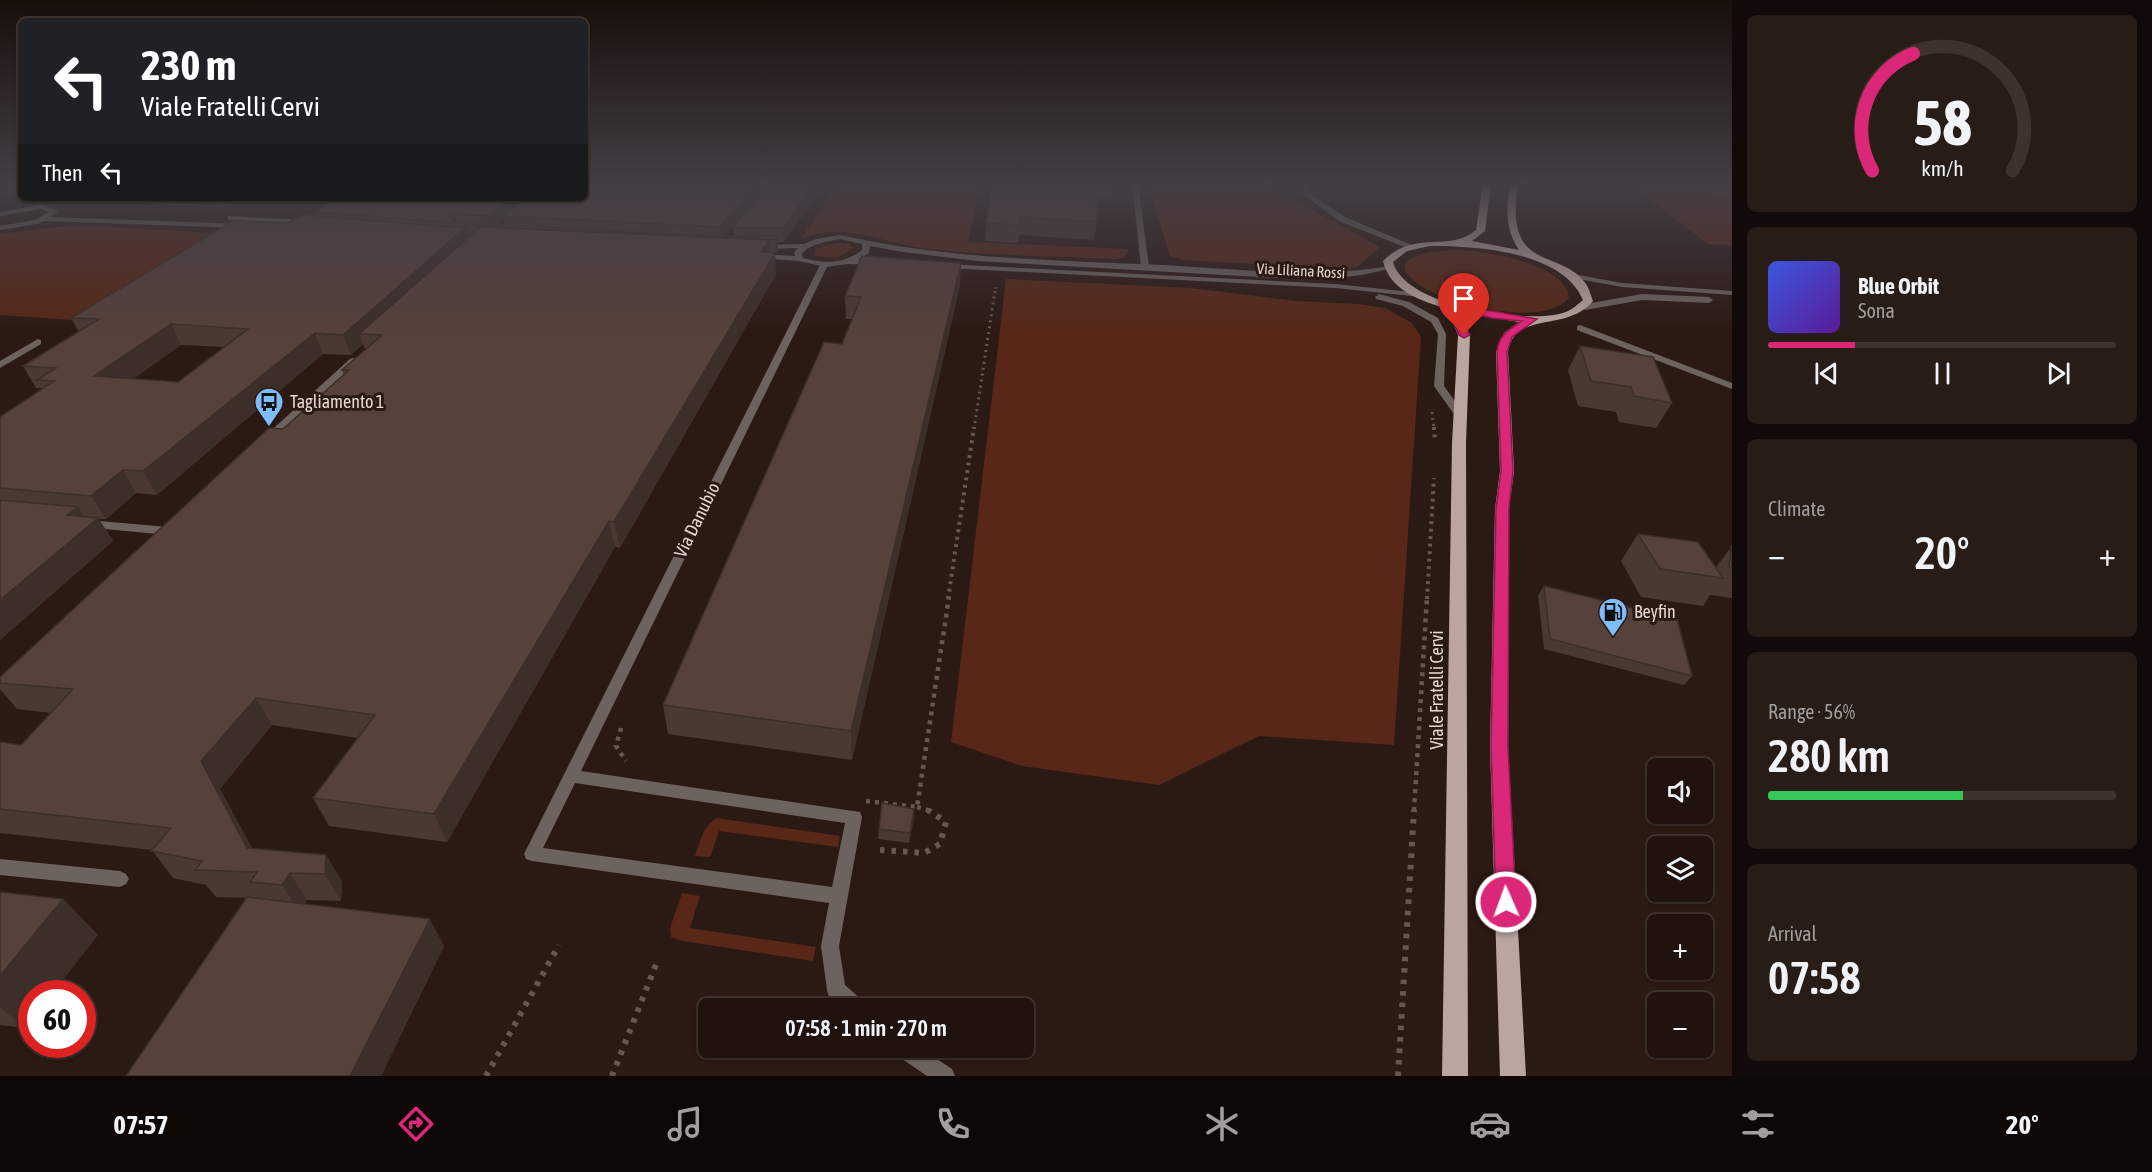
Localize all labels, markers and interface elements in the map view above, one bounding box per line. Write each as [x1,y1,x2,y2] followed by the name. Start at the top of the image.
[141,41,236,89] text: 230 m
[42,42,120,120] icon: left
[1913,87,1971,158] text: 58
[141,91,320,122] text: Viale Fratelli Cervi
[95,156,128,189] icon: left
[1921,156,1963,181] text: km/h
[42,160,83,186] text: Then
[1256,260,1346,281] street label: Via Liliana Rossi
[1438,273,1489,335] pin
[1858,273,1939,299] text: Blue Orbit
[1447,282,1480,315] icon: arrive
[1858,299,1895,322] text: Sona
[1810,357,1843,390] icon: previous
[1926,357,1959,390] icon: pause
[2042,357,2075,390] icon: next
[253,386,285,428] bus stop icon: Tagliamento 1
[290,391,384,412] place label: Tagliamento 1
[669,479,724,561] street label: Via Danubio
[1768,497,1825,520] text: Climate
[1915,527,1969,579] text: 20°
[1768,535,1785,573] text: −
[2099,535,2116,573] text: +
[1597,596,1629,638] fuel station icon: Beyfin
[1634,601,1676,622] place label: Beyfin
[1426,630,1447,750] street label: Viale Fratelli Cervi
[1768,700,1855,723] text: Range · 56%
[1768,730,1890,782] text: 280 km
[1647,758,1713,1058] map controls
[1647,758,1713,824] button: sound
[1647,836,1713,902] button: layers
[1474,870,1538,934] position arrow
[1647,914,1713,980] button: +
[1768,922,1817,945] text: Arrival
[1768,952,1861,1004] text: 07:58
[18,980,96,1058] speed limit sign: 60
[1647,992,1713,1058] button: −
[785,1015,947,1041] text: 07:58 · 1 min · 270 m
[395,1103,437,1145] icon: directions
[664,1103,706,1145] icon: music
[932,1103,974,1145] icon: phone
[1201,1103,1243,1145] icon: climate
[1469,1103,1511,1145] icon: car
[1737,1103,1779,1145] icon: filters
[113,1109,169,1140] text: 07:57
[2006,1109,2039,1140] text: 20°

